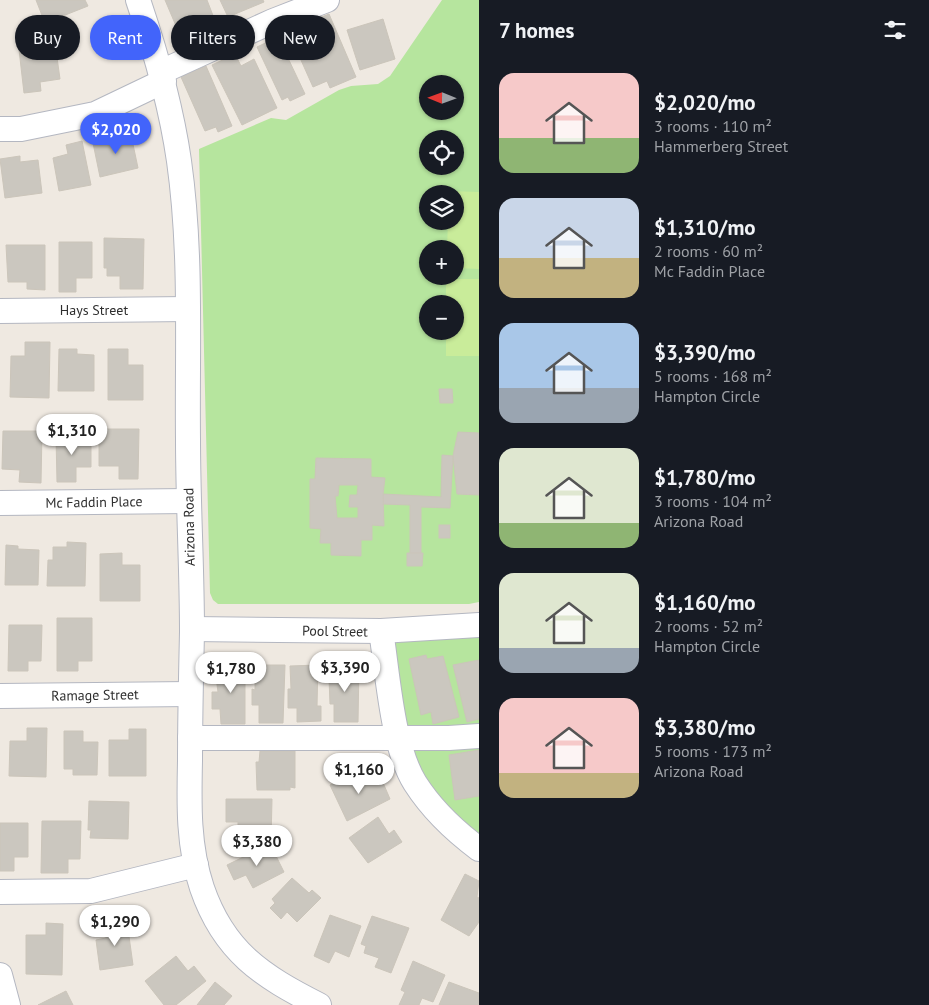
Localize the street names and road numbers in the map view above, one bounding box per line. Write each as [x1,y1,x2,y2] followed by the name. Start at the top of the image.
[60,301,128,319] street label: Hays Street
[179,488,199,566] street label: Arizona Road
[45,492,143,512] street label: Mc Faddin Place
[302,621,368,641] street label: Pool Street
[51,685,139,705] street label: Ramage Street

